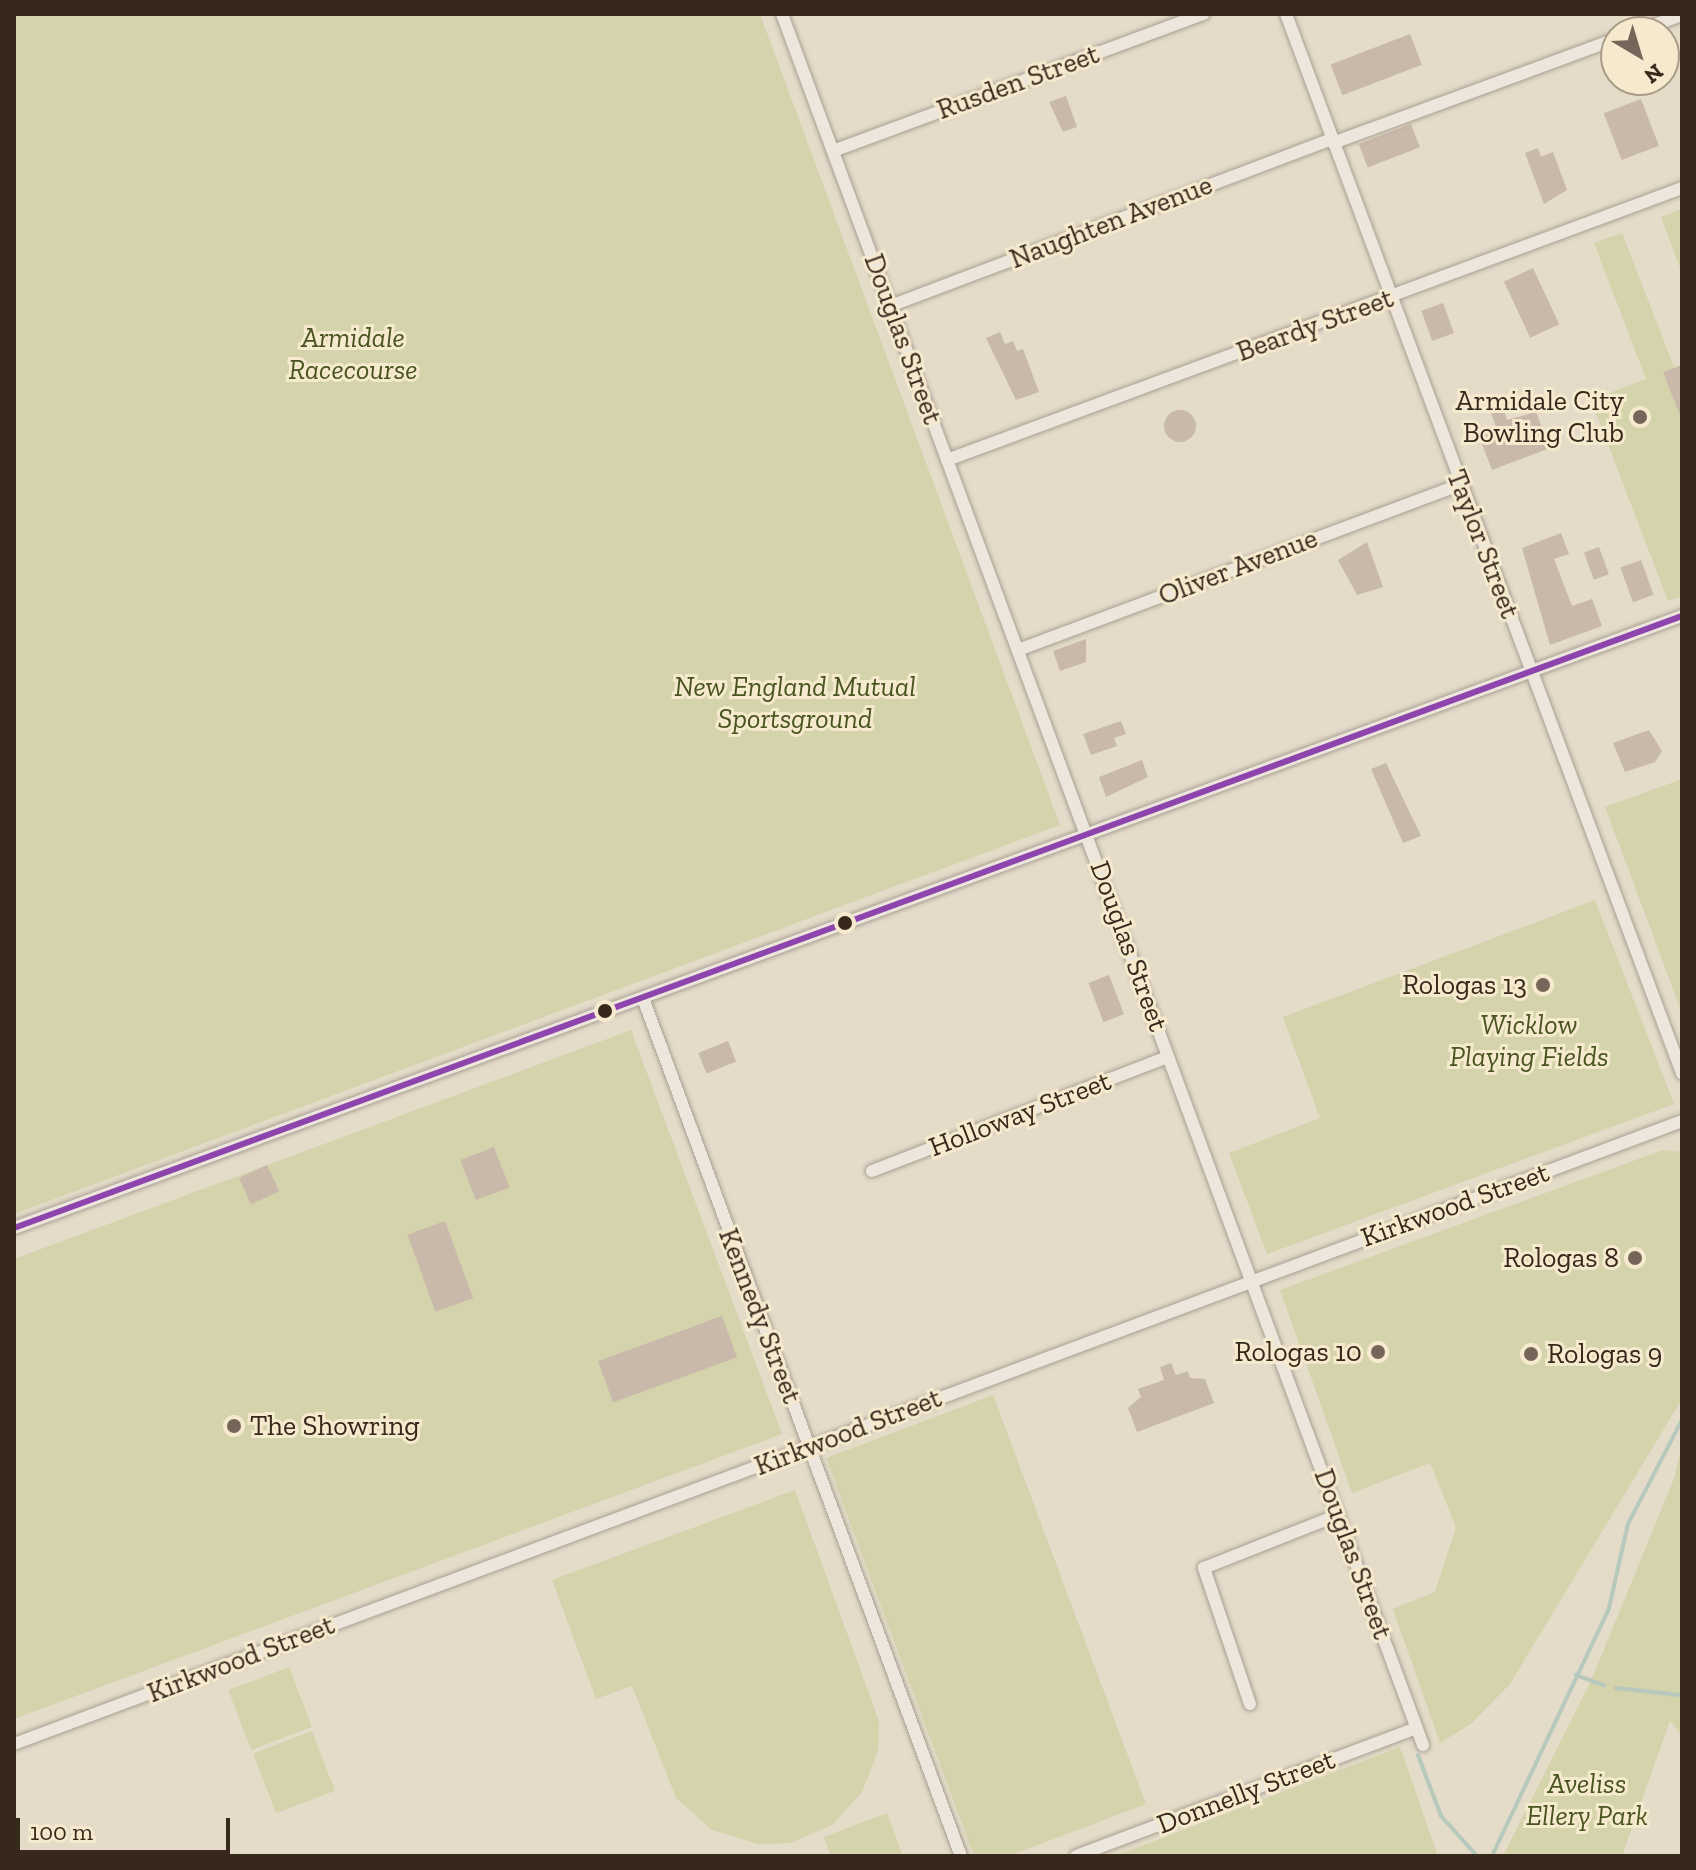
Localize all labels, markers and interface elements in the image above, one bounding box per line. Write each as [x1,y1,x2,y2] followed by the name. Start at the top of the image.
[1600,16,1680,96] north arrow
[932,37,1104,127] street label: Rusden Street
[1639,58,1669,90] text: N
[1005,168,1217,276] street label: Naughten Avenue
[857,249,949,429] street label: Douglas Street
[1232,281,1398,369] street label: Beardy Street
[288,321,418,387] park label: Armidale Racecourse
[1456,384,1624,450] place label: Armidale City Bowling Club
[1631,408,1649,426] marker: Armidale City Bowling Club
[1439,465,1527,623] street label: Taylor Street
[1153,521,1323,613] street label: Oliver Avenue
[674,670,916,736] park label: New England Mutual Sportsground
[1083,856,1175,1036] street label: Douglas Street
[837,915,853,931] unlabelled marker
[1402,968,1527,1002] place label: Rologas 13
[1534,976,1552,994] marker: Rologas 13
[597,1003,613,1019] unlabelled marker
[1449,1008,1609,1074] park label: Wicklow Playing Fields
[924,1064,1116,1164] street label: Holloway Street
[1357,1155,1553,1255] street label: Kirkwood Street
[711,1223,809,1409] street label: Kennedy Street
[1503,1241,1619,1275] place label: Rologas 8
[1626,1249,1644,1267] marker: Rologas 8
[1234,1335,1362,1369] place label: Rologas 10
[1547,1337,1662,1371] place label: Rologas 9
[1369,1343,1387,1361] marker: Rologas 10
[1522,1345,1540,1363] marker: Rologas 9
[750,1381,946,1483] street label: Kirkwood Street
[250,1409,420,1443] place label: The Showring
[225,1417,243,1435] marker: The Showring
[1307,1464,1399,1644] street label: Douglas Street
[143,1608,339,1710] street label: Kirkwood Street
[1152,1743,1340,1841] street label: Donnelly Street
[1526,1767,1648,1833] park label: Aveliss Ellery Park
[20,1802,234,1852] scale bar
[30,1817,93,1846] text: 100 m

